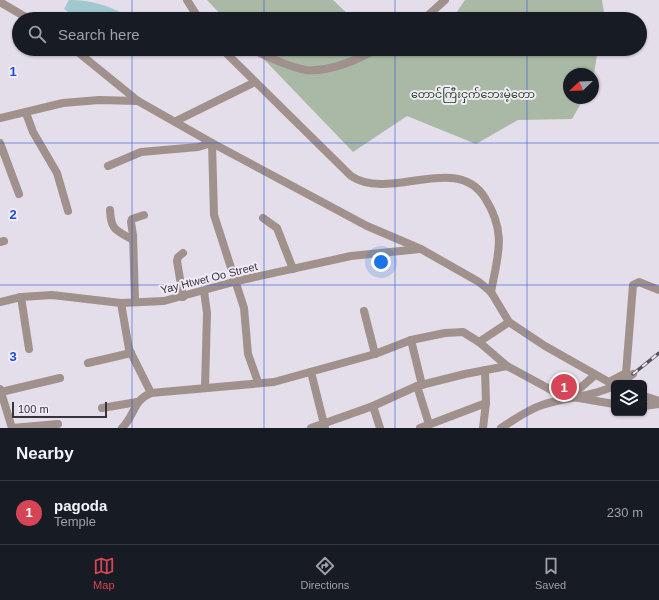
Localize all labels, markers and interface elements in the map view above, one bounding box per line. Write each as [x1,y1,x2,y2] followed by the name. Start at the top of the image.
[12,12,647,56] search box
[26,23,48,45] icon: search
[58,26,140,43] text: Search here
[9,64,17,79] text: 1
[563,68,599,104] north arrow
[411,87,535,103] park label: တောင်ကြီးငှက်ဘေးမဲ့တော
[9,207,17,222] text: 2
[371,252,391,272] your location
[159,260,259,296] street label: Yay Htwet Oo Street
[9,349,17,364] text: 3
[551,372,577,402] pin: 1
[611,380,647,416] map controls
[611,380,647,416] button: layers
[12,400,107,419] scale bar
[18,403,49,415] text: 100 m
[16,444,74,463] text: Nearby
[54,497,107,514] text: pagoda
[25,505,33,520] text: 1
[607,505,643,520] text: 230 m
[54,514,96,529] text: Temple
[93,555,115,591] tab: Map
[300,555,349,591] tab: Directions
[535,555,566,591] tab: Saved

